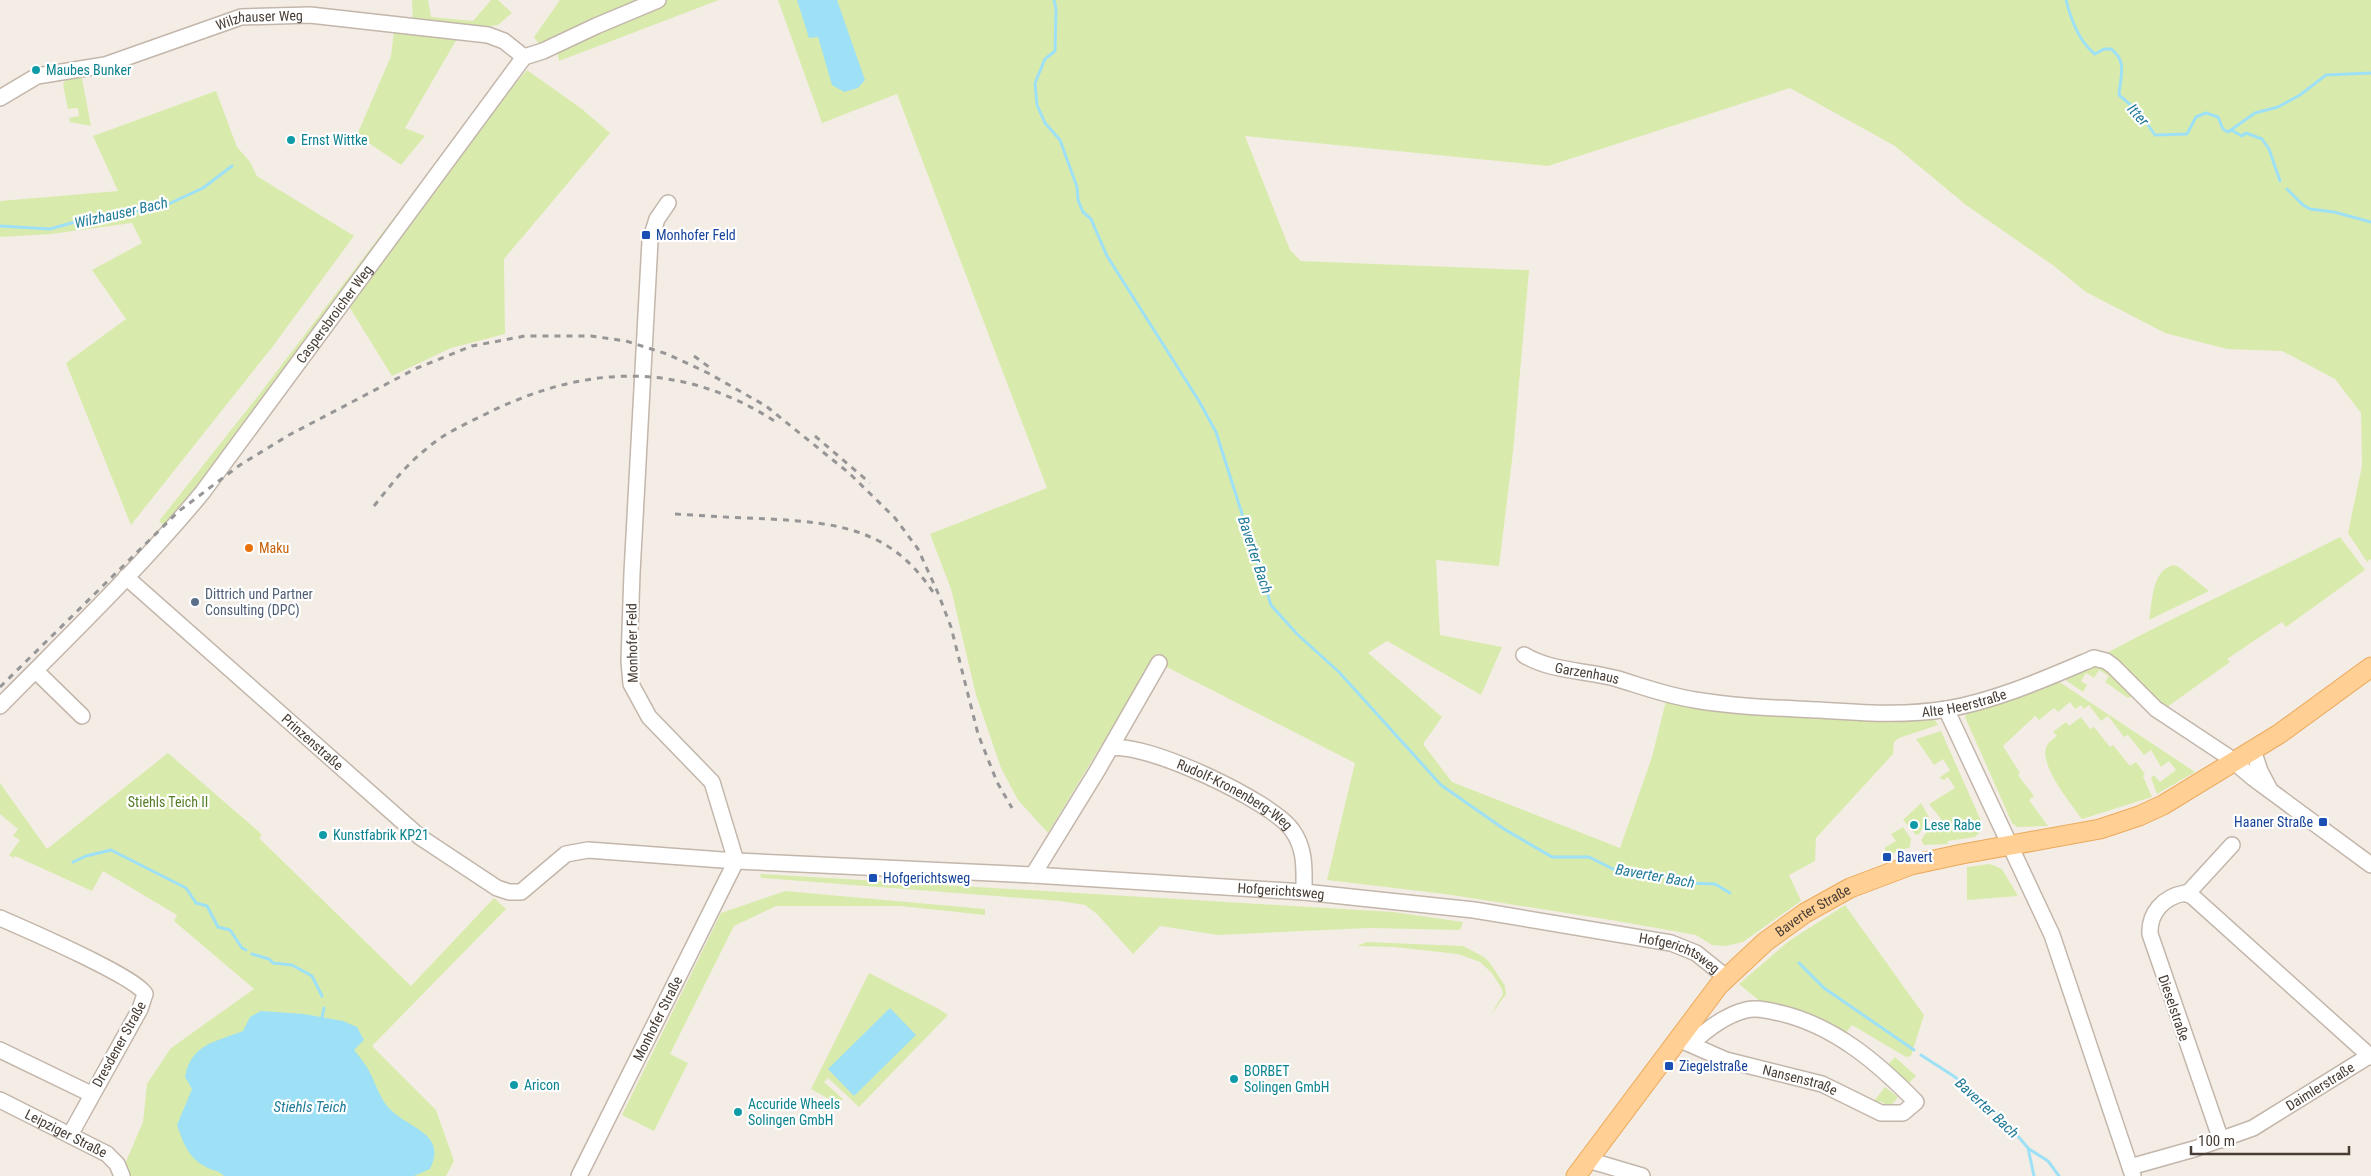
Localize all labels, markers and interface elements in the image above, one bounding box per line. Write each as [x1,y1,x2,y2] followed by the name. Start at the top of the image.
[214,7,303,33] street label: Wilzhauser Weg
[46,62,131,78] place label: Maubes Bunker
[30,64,42,76] marker: Maubes Bunker
[2123,100,2153,130] water label: Itter
[301,132,368,148] place label: Ernst Wittke
[285,134,297,146] marker: Ernst Wittke
[73,194,169,232] water label: Wilzhauser Bach
[656,227,736,243] place label: Monhofer Feld
[640,229,652,241] marker: Monhofer Feld
[293,262,375,366] street label: Caspersbroicher Weg
[1234,514,1276,596] water label: Baverter Bach
[259,540,289,556] place label: Maku
[243,542,255,554] marker: Maku
[205,586,313,619] place label: Dittrich und Partner Consulting (DPC)
[189,596,201,608] marker: Dittrich und Partner Consulting (DPC)
[623,603,641,683] street label: Monhofer Feld
[1553,659,1621,687] street label: Garzenhaus
[1921,686,2009,720] street label: Alte Heerstraße
[279,711,347,774] street label: Prinzenstraße
[1175,756,1296,833] street label: Rudolf-Kronenberg-Weg
[128,794,208,810] park label: Stiehls Teich II
[2234,814,2313,830] place label: Haaner Straße
[2317,816,2329,828] marker: Haaner Straße
[1924,817,1981,833] place label: Lese Rabe
[1908,819,1920,831] marker: Lese Rabe
[333,827,429,843] place label: Kunstfabrik KP21
[317,829,329,841] marker: Kunstfabrik KP21
[1897,849,1932,865] place label: Bavert
[1881,851,1893,863] marker: Bavert
[1614,860,1696,892] water label: Baverter Bach
[883,870,970,886] place label: Hofgerichtsweg
[867,872,879,884] marker: Hofgerichtsweg
[1237,880,1325,902] street label: Hofgerichtsweg
[1772,881,1854,940] street label: Baverter Straße
[1638,930,1723,977] street label: Hofgerichtsweg
[630,973,685,1063] street label: Monhofer Straße
[2155,973,2193,1044] street label: Dieselstraße
[89,998,149,1090] street label: Dresdener Straße
[1679,1058,1748,1074] place label: Ziegelstraße
[2283,1059,2358,1114] street label: Daimlerstraße
[1663,1060,1675,1072] marker: Ziegelstraße
[1761,1061,1840,1099] street label: Nansenstraße
[1244,1063,1329,1095] place label: BORBET Solingen GmbH
[1228,1073,1240,1085] marker: BORBET Solingen GmbH
[1952,1074,2022,1142] water label: Baverter Bach
[524,1077,560,1093] place label: Aricon
[508,1079,520,1091] marker: Aricon
[748,1096,840,1128] place label: Accuride Wheels Solingen GmbH
[274,1098,346,1116] water label: Stiehls Teich
[22,1106,110,1161] street label: Leipziger Straße
[732,1106,744,1118] marker: Accuride Wheels Solingen GmbH
[2191,1124,2348,1156] scale bar
[2198,1132,2235,1150] text: 100 m

